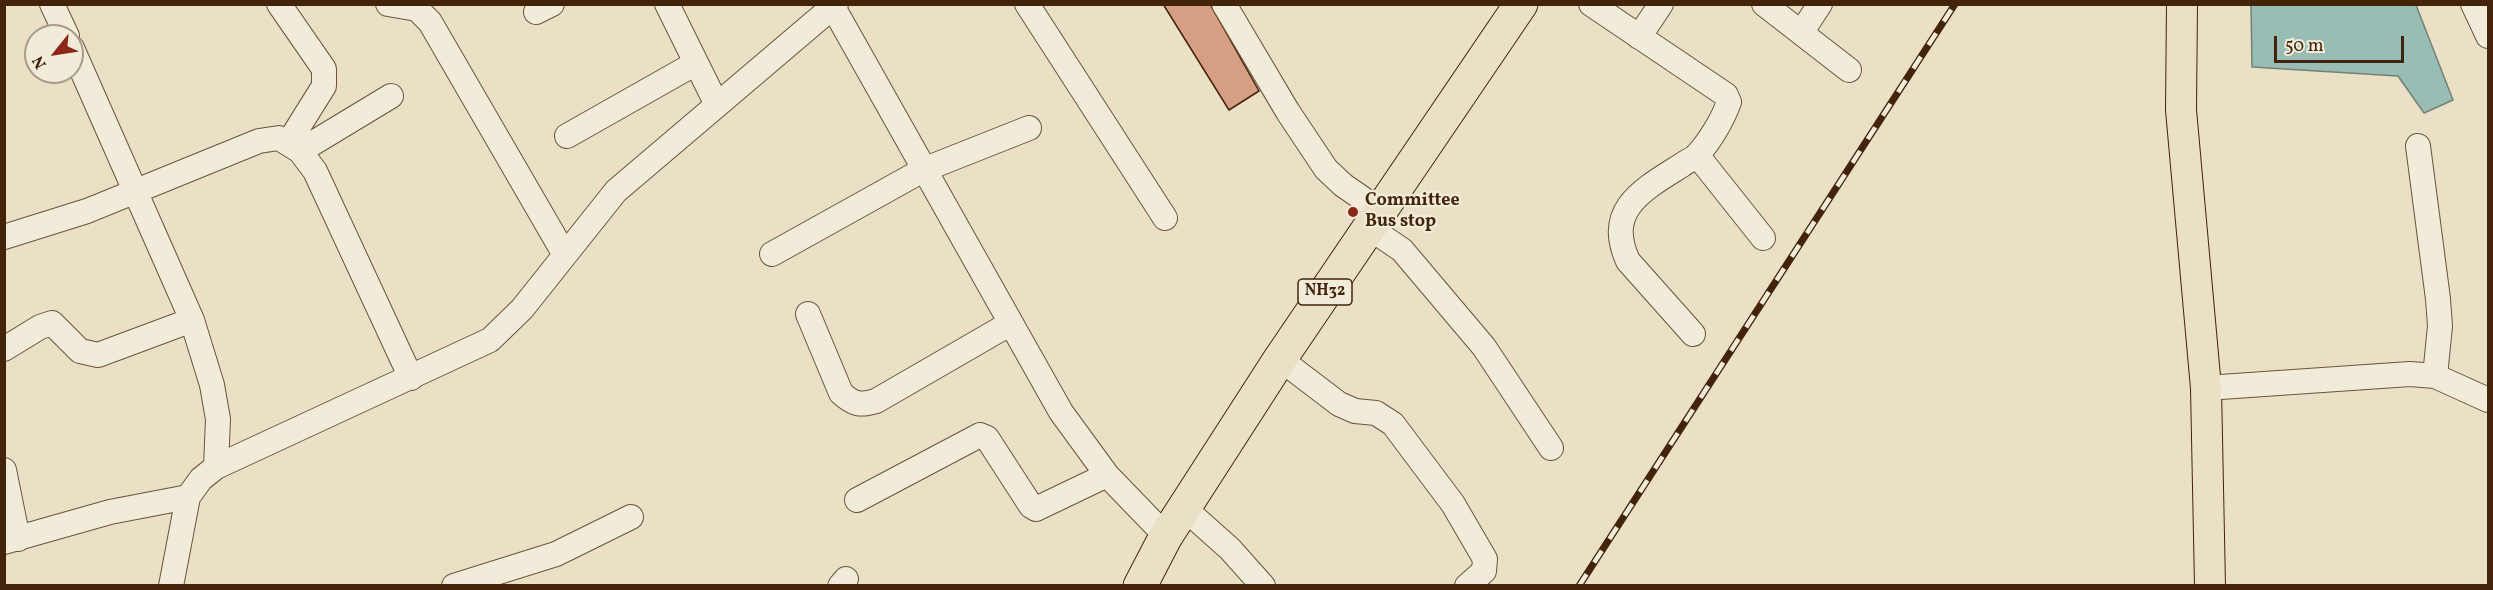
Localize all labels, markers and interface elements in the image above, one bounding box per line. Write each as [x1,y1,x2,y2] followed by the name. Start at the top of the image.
[24,24,84,84] north arrow
[2277,24,2408,62] scale bar
[2285,34,2324,59] text: 50 m
[28,51,53,73] text: N
[1365,191,1460,234] place label: Committee Bus stop
[1346,205,1360,219] marker: Committee Bus stop
[1298,279,1352,305] road number: NH32

